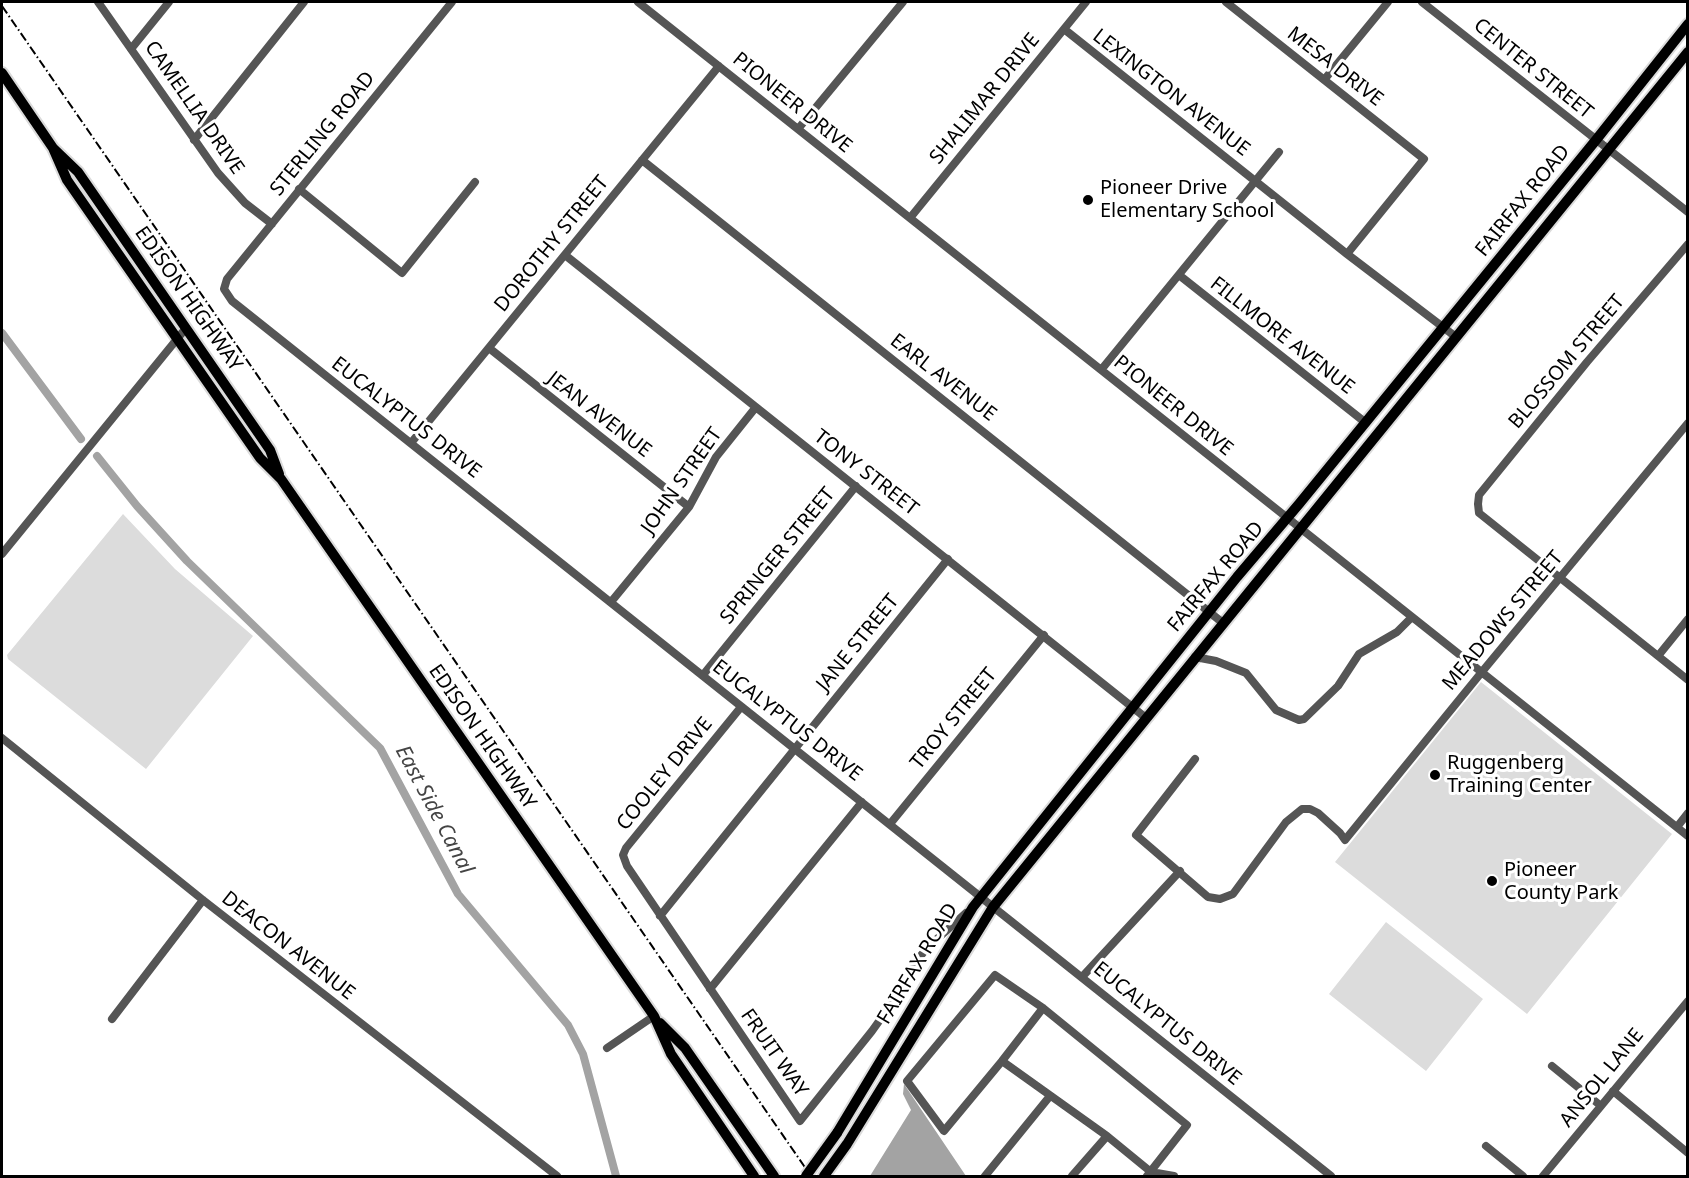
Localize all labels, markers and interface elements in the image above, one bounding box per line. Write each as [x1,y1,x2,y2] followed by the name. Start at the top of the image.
[1468,14,1598,124] street label: CENTER STREET
[1282,22,1388,112] street label: MESA DRIVE
[1088,24,1254,162] street label: LEXINGTON AVENUE
[925,29,1045,169] street label: SHALIMAR DRIVE
[139,37,249,179] street label: CAMELLIA DRIVE
[728,48,856,158] street label: PIONEER DRIVE
[266,67,380,201] street label: STERLING ROAD
[1471,140,1575,262] street label: FAIRFAX ROAD
[490,171,614,317] street label: DOROTHY STREET
[1100,176,1274,223] place label: Pioneer Drive Elementary School
[1081,193,1095,207] marker: Pioneer Drive Elementary School
[129,222,247,376] street label: EDISON HIGHWAY
[1205,272,1359,400] street label: FILLMORE AVENUE
[1504,290,1630,434] street label: BLOSSOM STREET
[885,329,1001,427] street label: EARL AVENUE
[1109,351,1237,461] street label: PIONEER DRIVE
[326,352,486,484] street label: EUCALYPTUS DRIVE
[542,367,656,463] street label: JEAN AVENUE
[637,423,727,539] street label: JOHN STREET
[809,425,923,521] street label: TONY STREET
[716,483,840,629] street label: SPRINGER STREET
[1163,517,1269,637] street label: FAIRFAX ROAD
[1438,546,1568,696] street label: MEADOWS STREET
[812,590,904,696] street label: JANE STREET
[707,655,867,787] street label: EUCALYPTUS DRIVE
[423,660,541,814] street label: EDISON HIGHWAY
[906,663,1002,775] street label: TROY STREET
[612,713,718,835] street label: COOLEY DRIVE
[390,741,478,879] water label: East Side Canal
[1447,751,1592,798] place label: Ruggenberg Training Center
[1428,768,1442,782] marker: Ruggenberg Training Center
[1504,858,1618,905] place label: Pioneer County Park
[1485,874,1499,888] marker: Pioneer County Park
[217,887,359,1005] street label: DEACON AVENUE
[873,899,963,1029] street label: FAIRFAX ROAD
[1088,957,1246,1091] street label: EUCALYPTUS DRIVE
[735,1005,813,1101] street label: FRUIT WAY
[1555,1024,1649,1132] street label: ANSOL LANE

